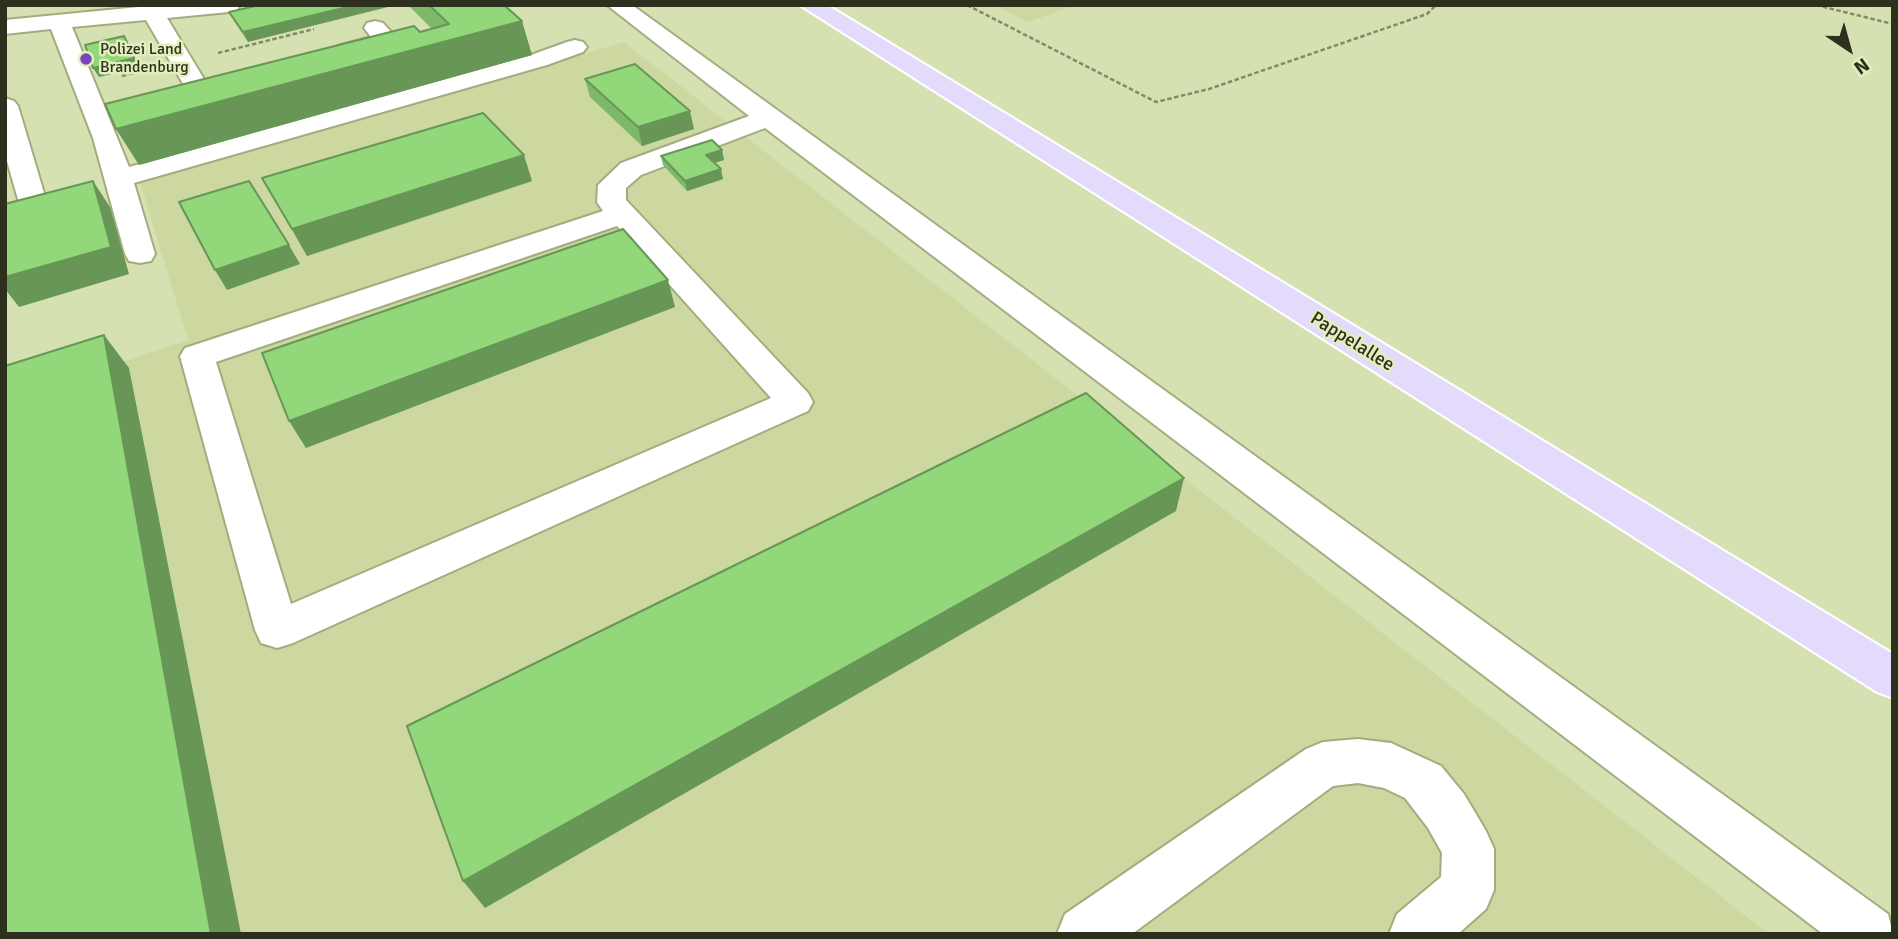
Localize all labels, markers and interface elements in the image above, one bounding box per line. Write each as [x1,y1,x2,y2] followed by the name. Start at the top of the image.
[1814,14,1884,84] north arrow
[100,40,189,78] place label: Polizei Land Brandenburg
[78,51,94,67] marker: Polizei Land Brandenburg
[1849,52,1874,80] text: N
[1306,307,1398,377] street label: Pappelallee

